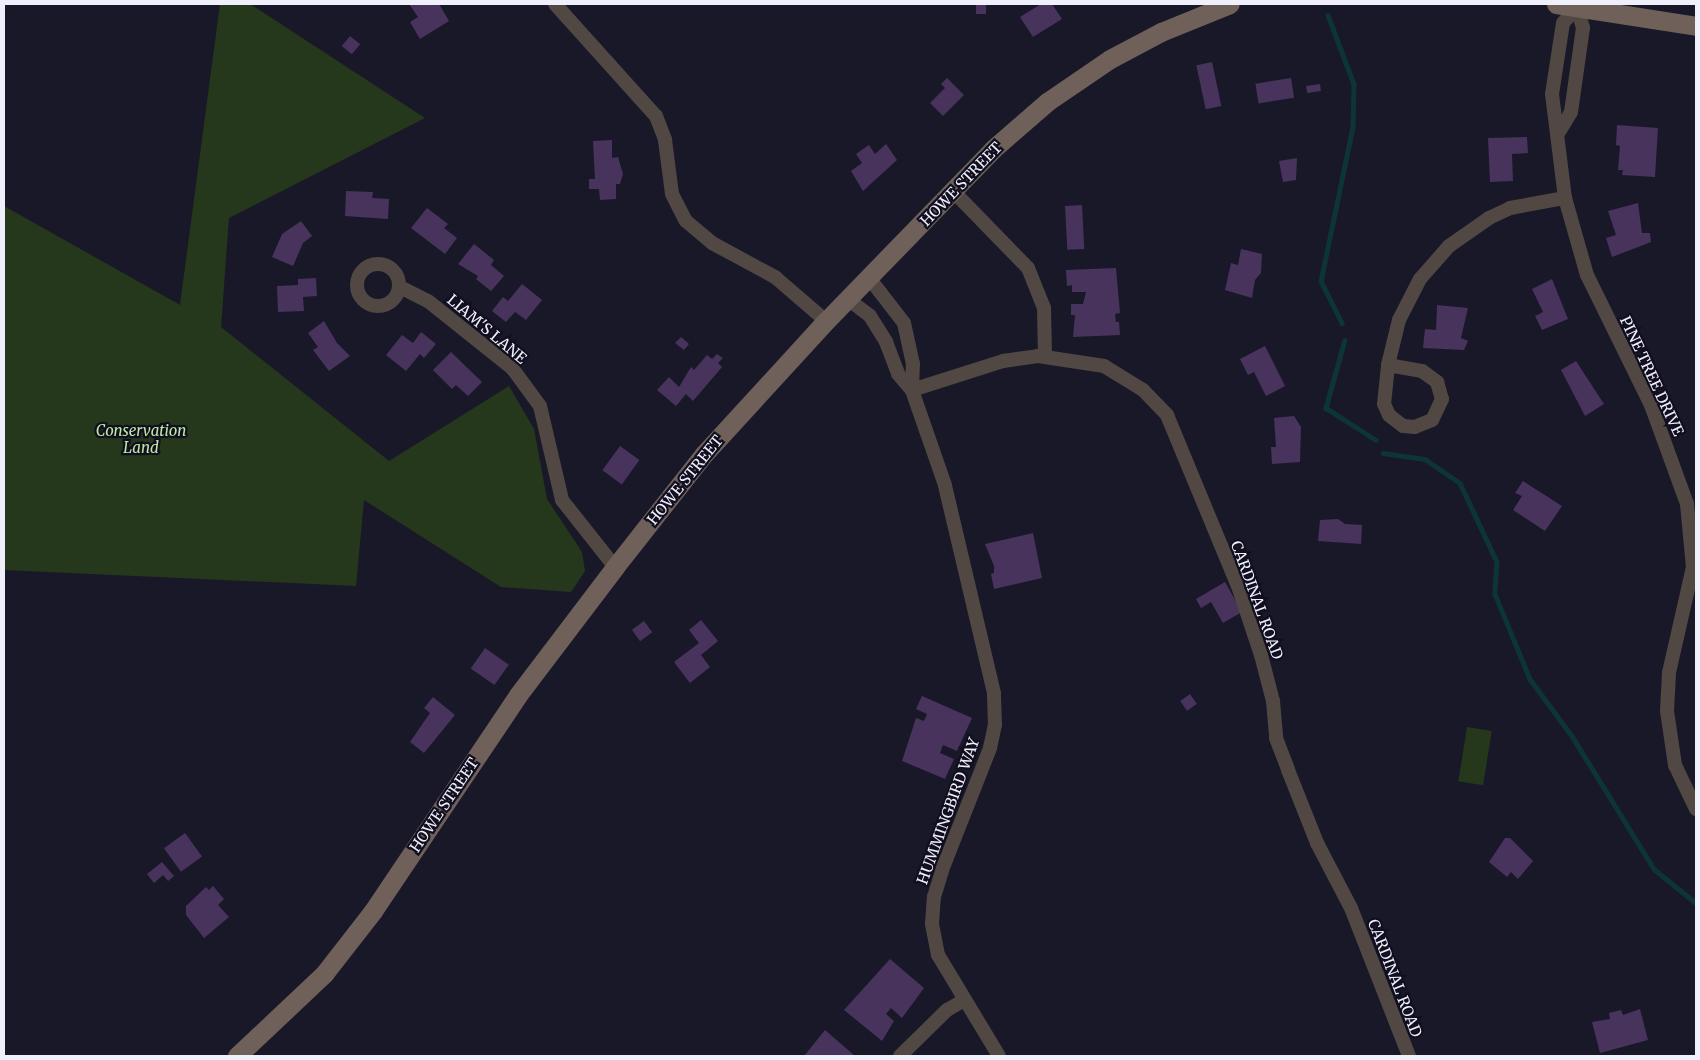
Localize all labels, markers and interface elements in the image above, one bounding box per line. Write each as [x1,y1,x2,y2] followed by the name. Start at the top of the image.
[916,138,1006,230] street label: HOWE STREET
[444,291,530,367] street label: LIAM'S LANE
[1616,313,1688,439] street label: PINE TREE DRIVE
[96,421,186,456] park label: Conservation Land
[643,432,727,528] street label: HOWE STREET
[1227,538,1287,662] street label: CARDINAL ROAD
[913,735,983,887] street label: HUMMINGBIRD WAY
[406,754,482,856] street label: HOWE STREET
[1364,917,1426,1039] street label: CARDINAL ROAD

